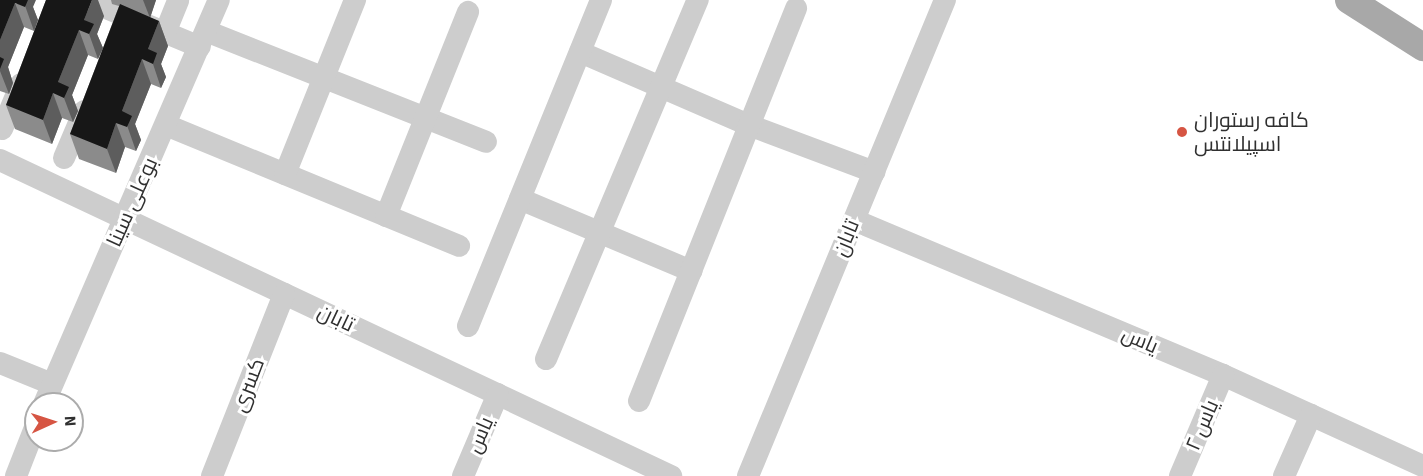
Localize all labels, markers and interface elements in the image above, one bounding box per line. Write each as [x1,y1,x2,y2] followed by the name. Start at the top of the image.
[1194,107,1309,157] place label: کافه رستوران اسپیلانتس
[1175,125,1189,139] marker: کافه رستوران اسپیلانتس
[101,153,163,251] street label: بوعلی سینا
[827,216,865,260] street label: تابان
[314,299,358,337] street label: تابان
[1118,321,1162,359] street label: یاس
[226,354,270,416] street label: کسری
[24,392,84,452] north arrow
[1180,396,1224,454] street label: یاس ۲
[461,413,499,457] street label: یاس
[59,415,81,427] text: N

